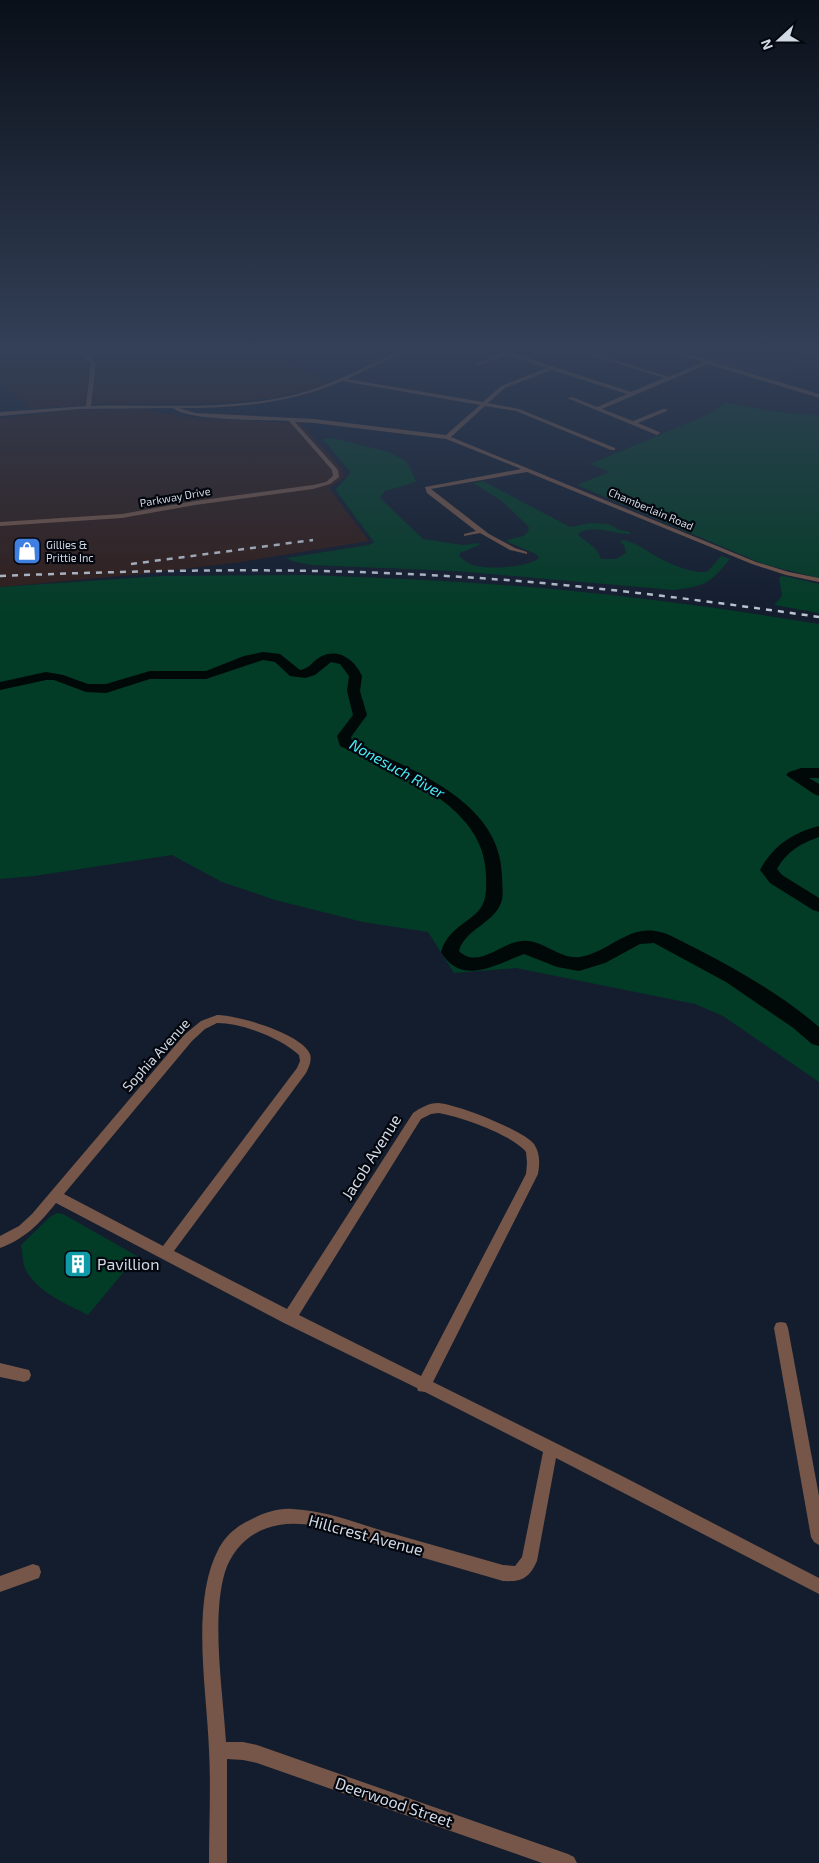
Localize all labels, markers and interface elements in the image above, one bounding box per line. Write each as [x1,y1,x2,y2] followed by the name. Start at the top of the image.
[754,15,804,65] north arrow
[757,37,776,53] text: N
[138,484,211,509] street label: Parkway Drive
[607,485,696,532] street label: Chamberlain Road
[12,536,42,566] shop icon: Gillies & Prittie Inc
[46,538,94,564] place label: Gillies & Prittie Inc
[347,735,449,802] water label: Nonesuch River
[118,1014,193,1095] street label: Sophia Avenue
[337,1111,404,1203] street label: Jacob Avenue
[63,1249,93,1279] building icon: Pavillion
[97,1254,159,1273] place label: Pavillion
[307,1510,425,1559] street label: Hillcrest Avenue
[333,1773,455,1830] street label: Deerwood Street

